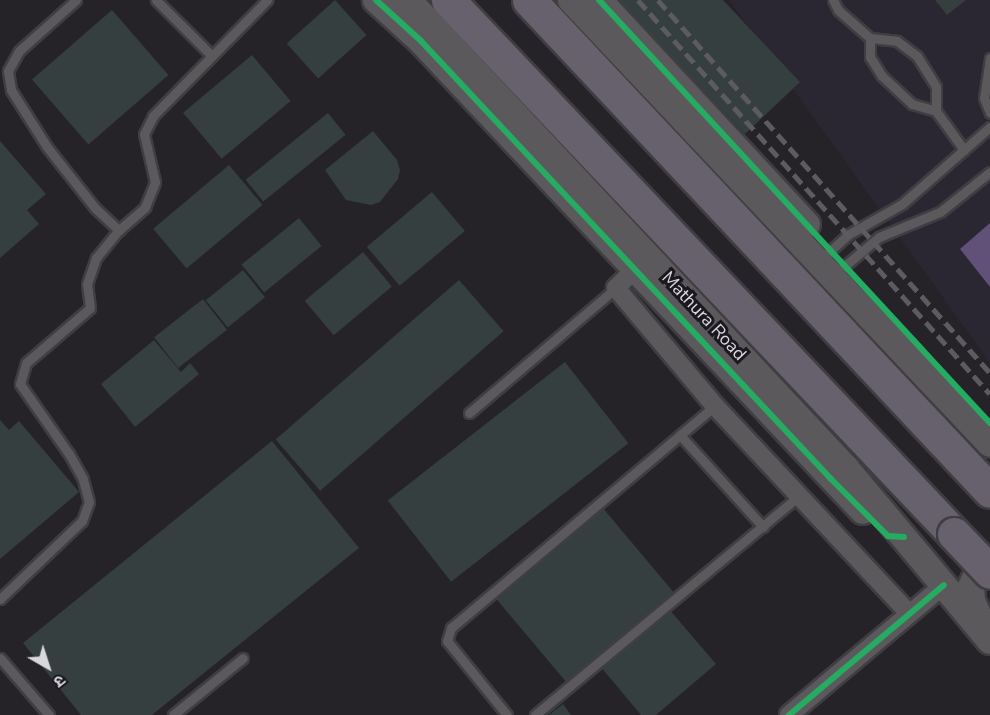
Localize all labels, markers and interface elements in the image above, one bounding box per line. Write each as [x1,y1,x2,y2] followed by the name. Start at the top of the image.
[657,267,751,365] street label: Mathura Road
[18,637,78,697] north arrow
[49,669,70,692] text: उ

